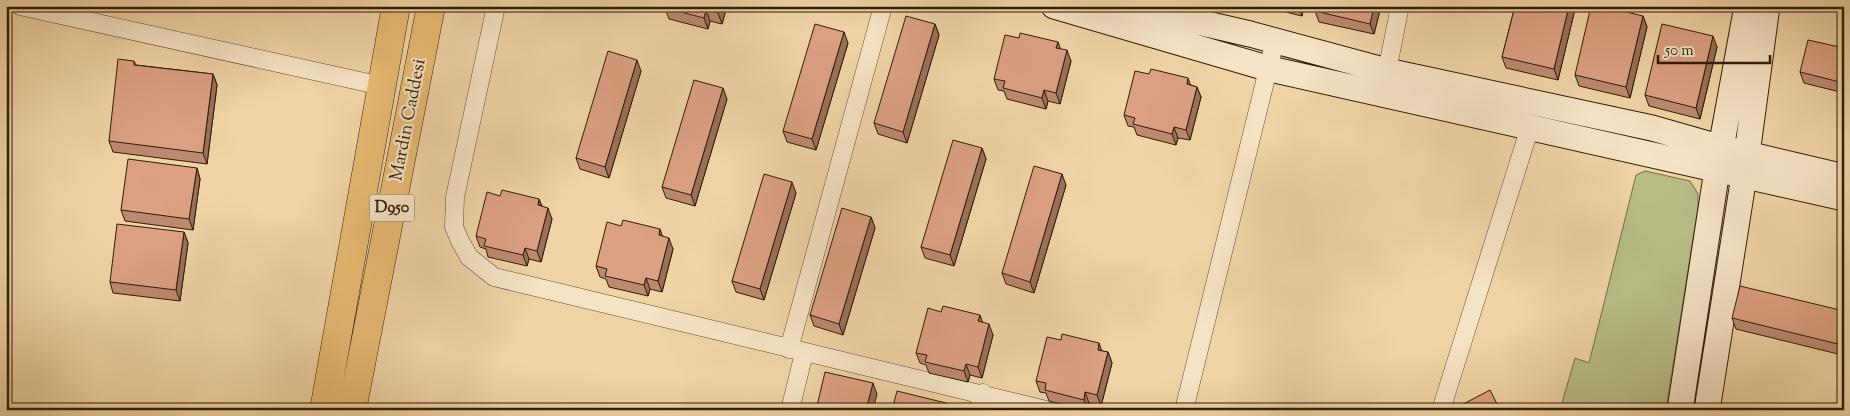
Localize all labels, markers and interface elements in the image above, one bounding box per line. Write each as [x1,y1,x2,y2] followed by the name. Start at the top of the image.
[1658,32,1770,64] scale bar
[1664,41,1694,62] text: 50 m
[384,57,434,183] street label: Mardin Caddesi
[370,194,414,222] road number: D950

